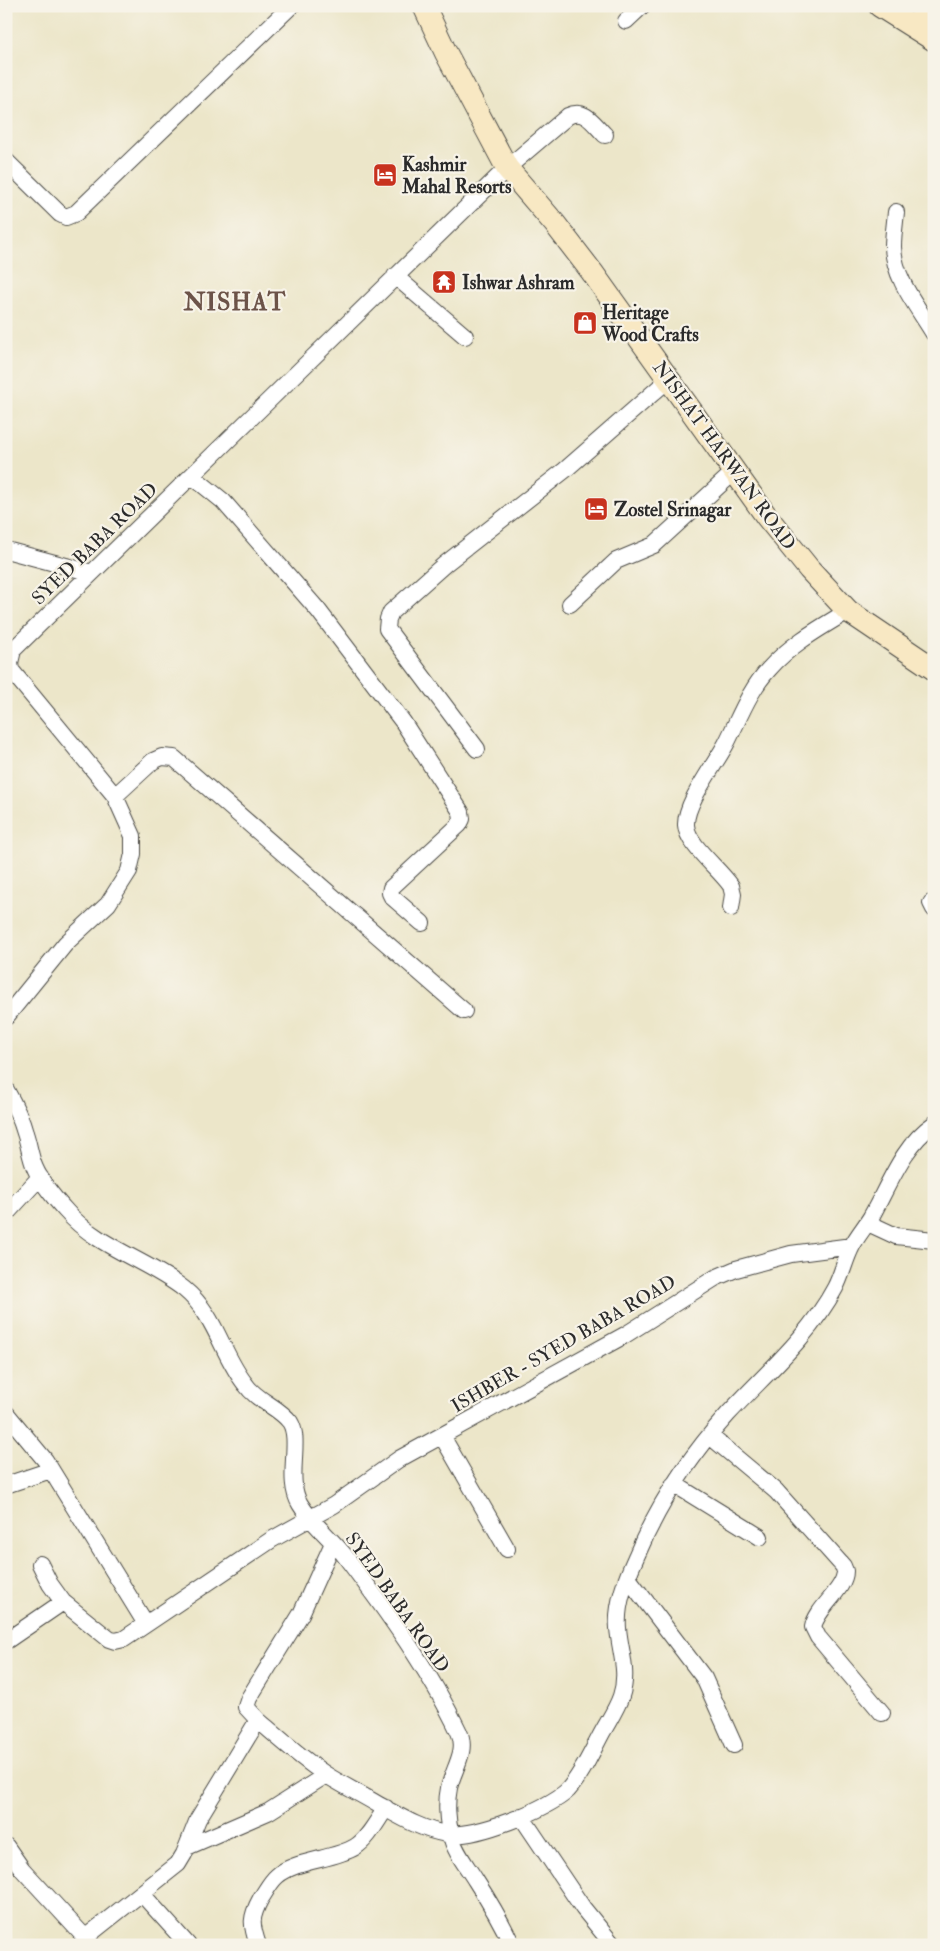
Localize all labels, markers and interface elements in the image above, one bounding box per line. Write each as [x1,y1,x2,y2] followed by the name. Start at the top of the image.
[401,153,512,199] place label: Kashmir Mahal Resorts
[372,162,398,188] hotel icon: Kashmir Mahal Resorts
[431,269,457,295] temple icon: Ishwar Ashram
[462,271,575,295] place label: Ishwar Ashram
[183,287,286,318] district label: NISHAT
[601,301,699,347] place label: Heritage Wood Crafts
[572,310,598,336] shop icon: Heritage Wood Crafts
[647,356,801,555] street label: NISHAT HARWAN ROAD
[27,477,163,610] street label: SYED BABA ROAD
[583,496,609,522] hotel icon: Zostel Srinagar
[614,498,732,523] place label: Zostel Srinagar
[447,1270,680,1418] street label: ISHBER - SYED BABA ROAD
[340,1528,455,1677] street label: SYED BABA ROAD

